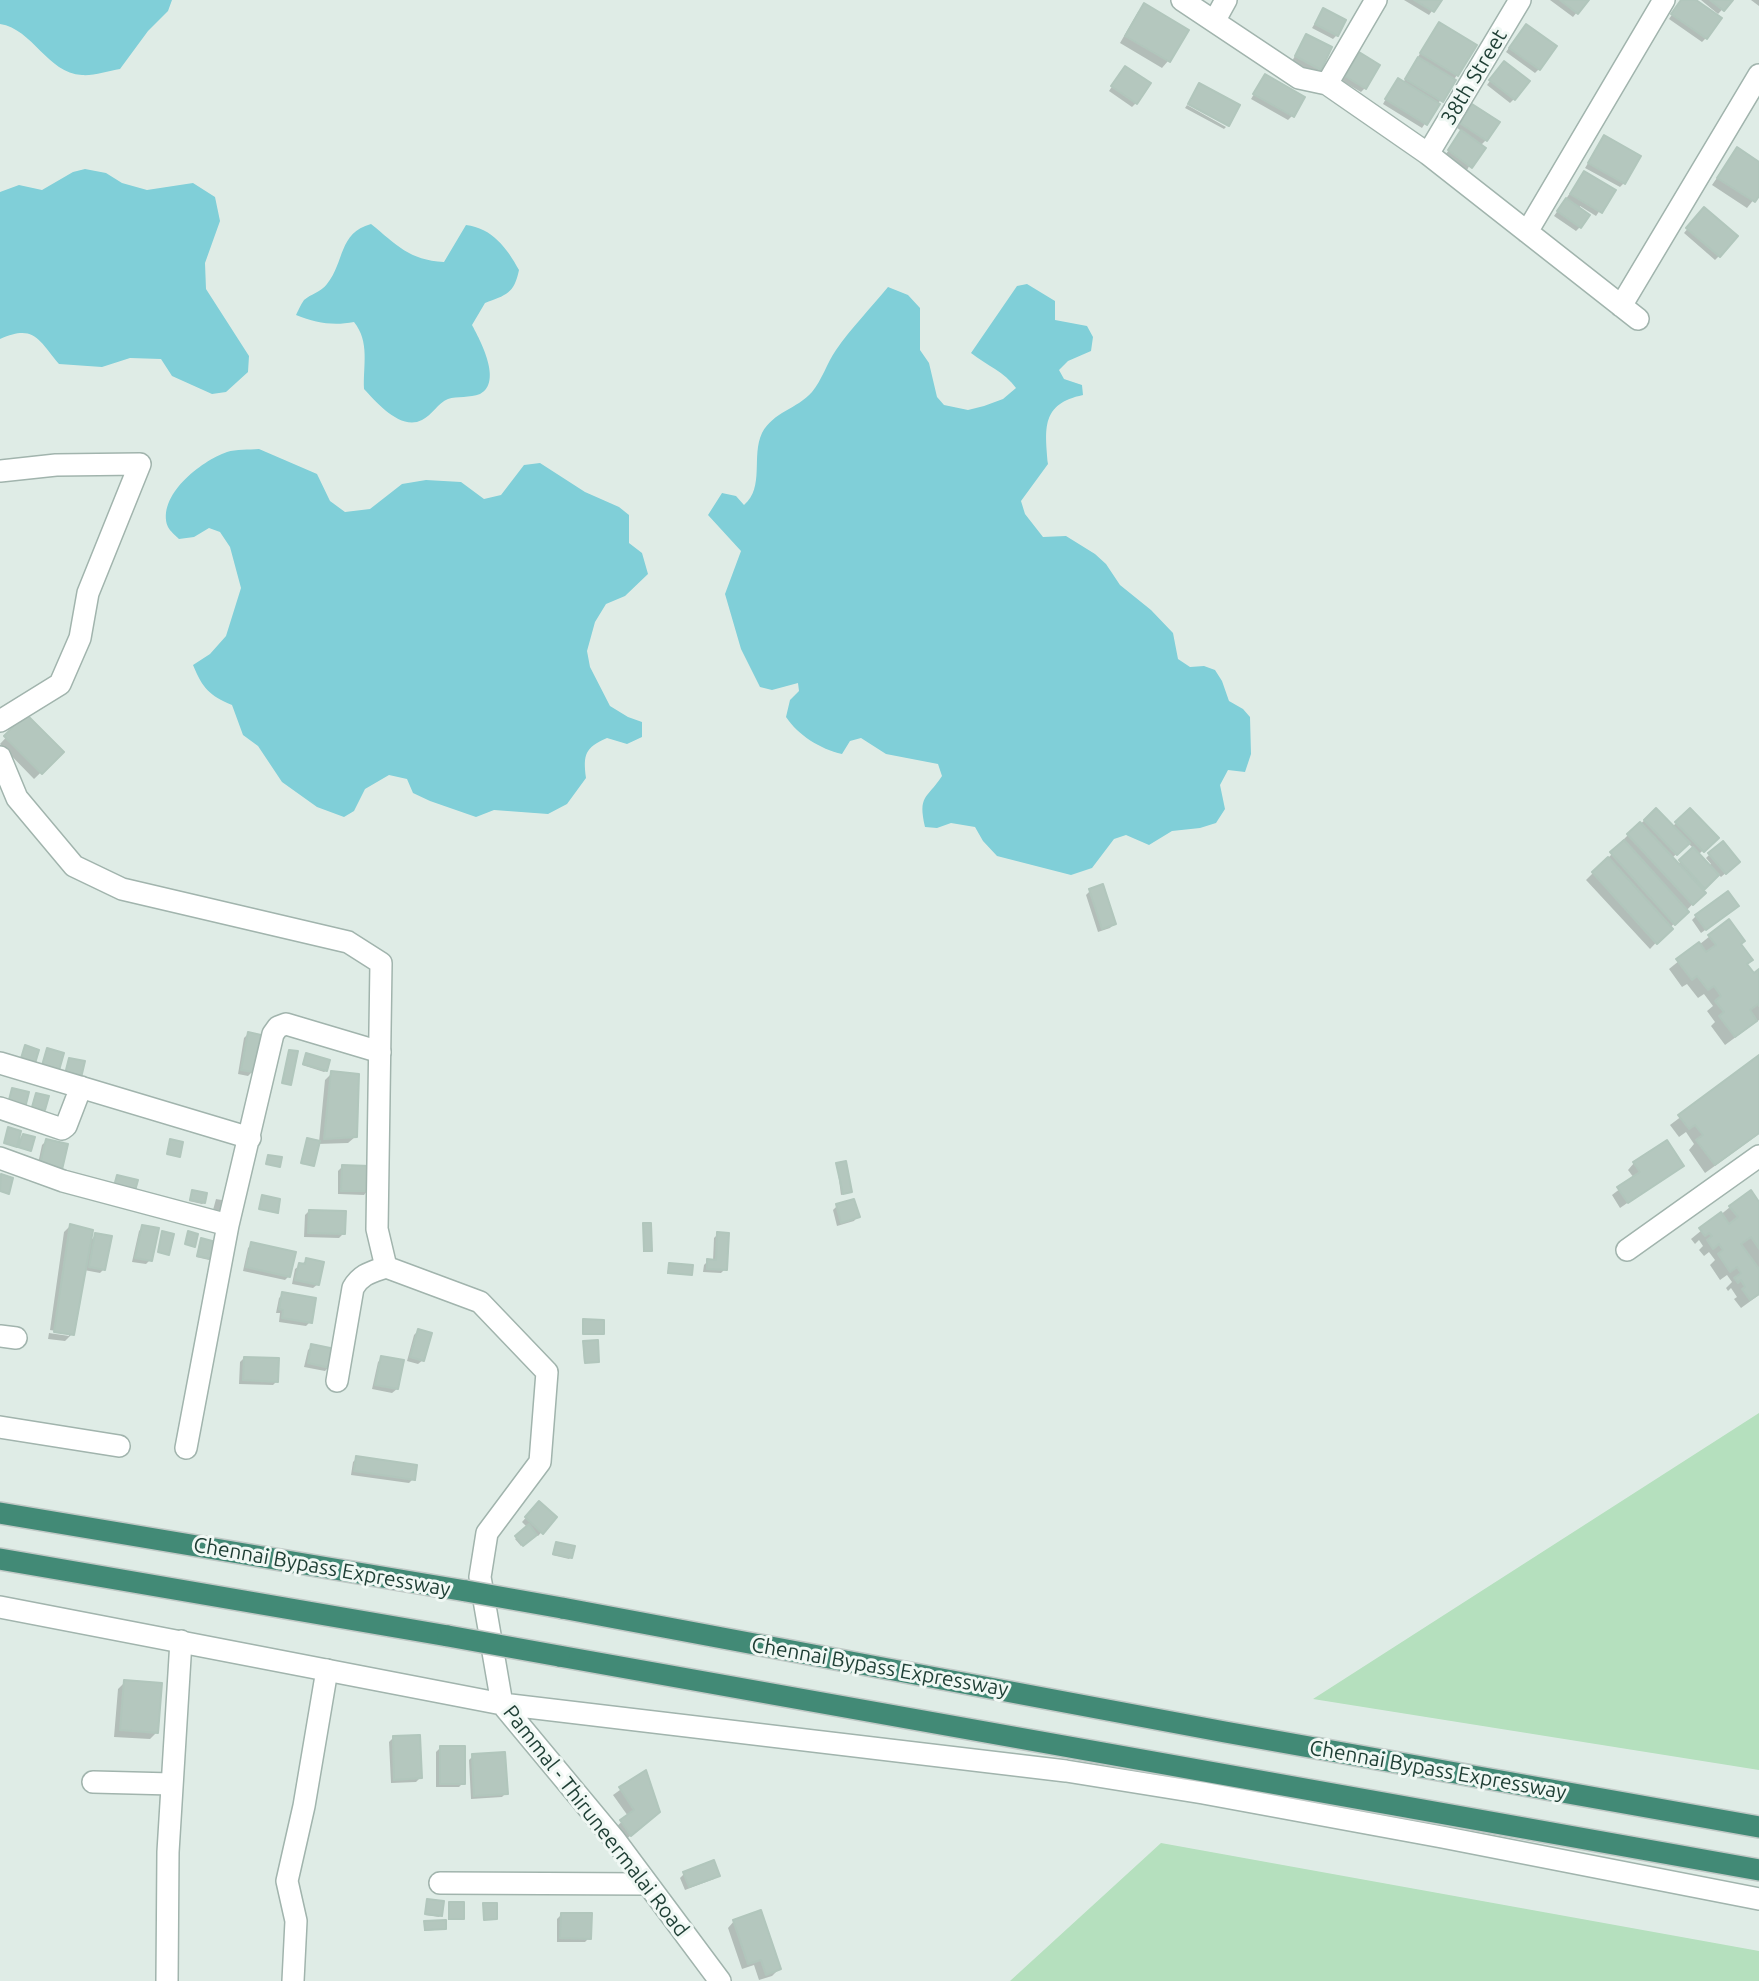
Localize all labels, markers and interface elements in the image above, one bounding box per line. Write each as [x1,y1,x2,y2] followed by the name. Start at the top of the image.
[1436,24,1512,130] street label: 38th Street
[192,1532,452,1602] street label: Chennai Bypass Expressway
[750,1632,1010,1702] street label: Chennai Bypass Expressway
[498,1700,694,1942] street label: Pammal - Thiruneermalai Road
[1308,1735,1568,1805] street label: Chennai Bypass Expressway

